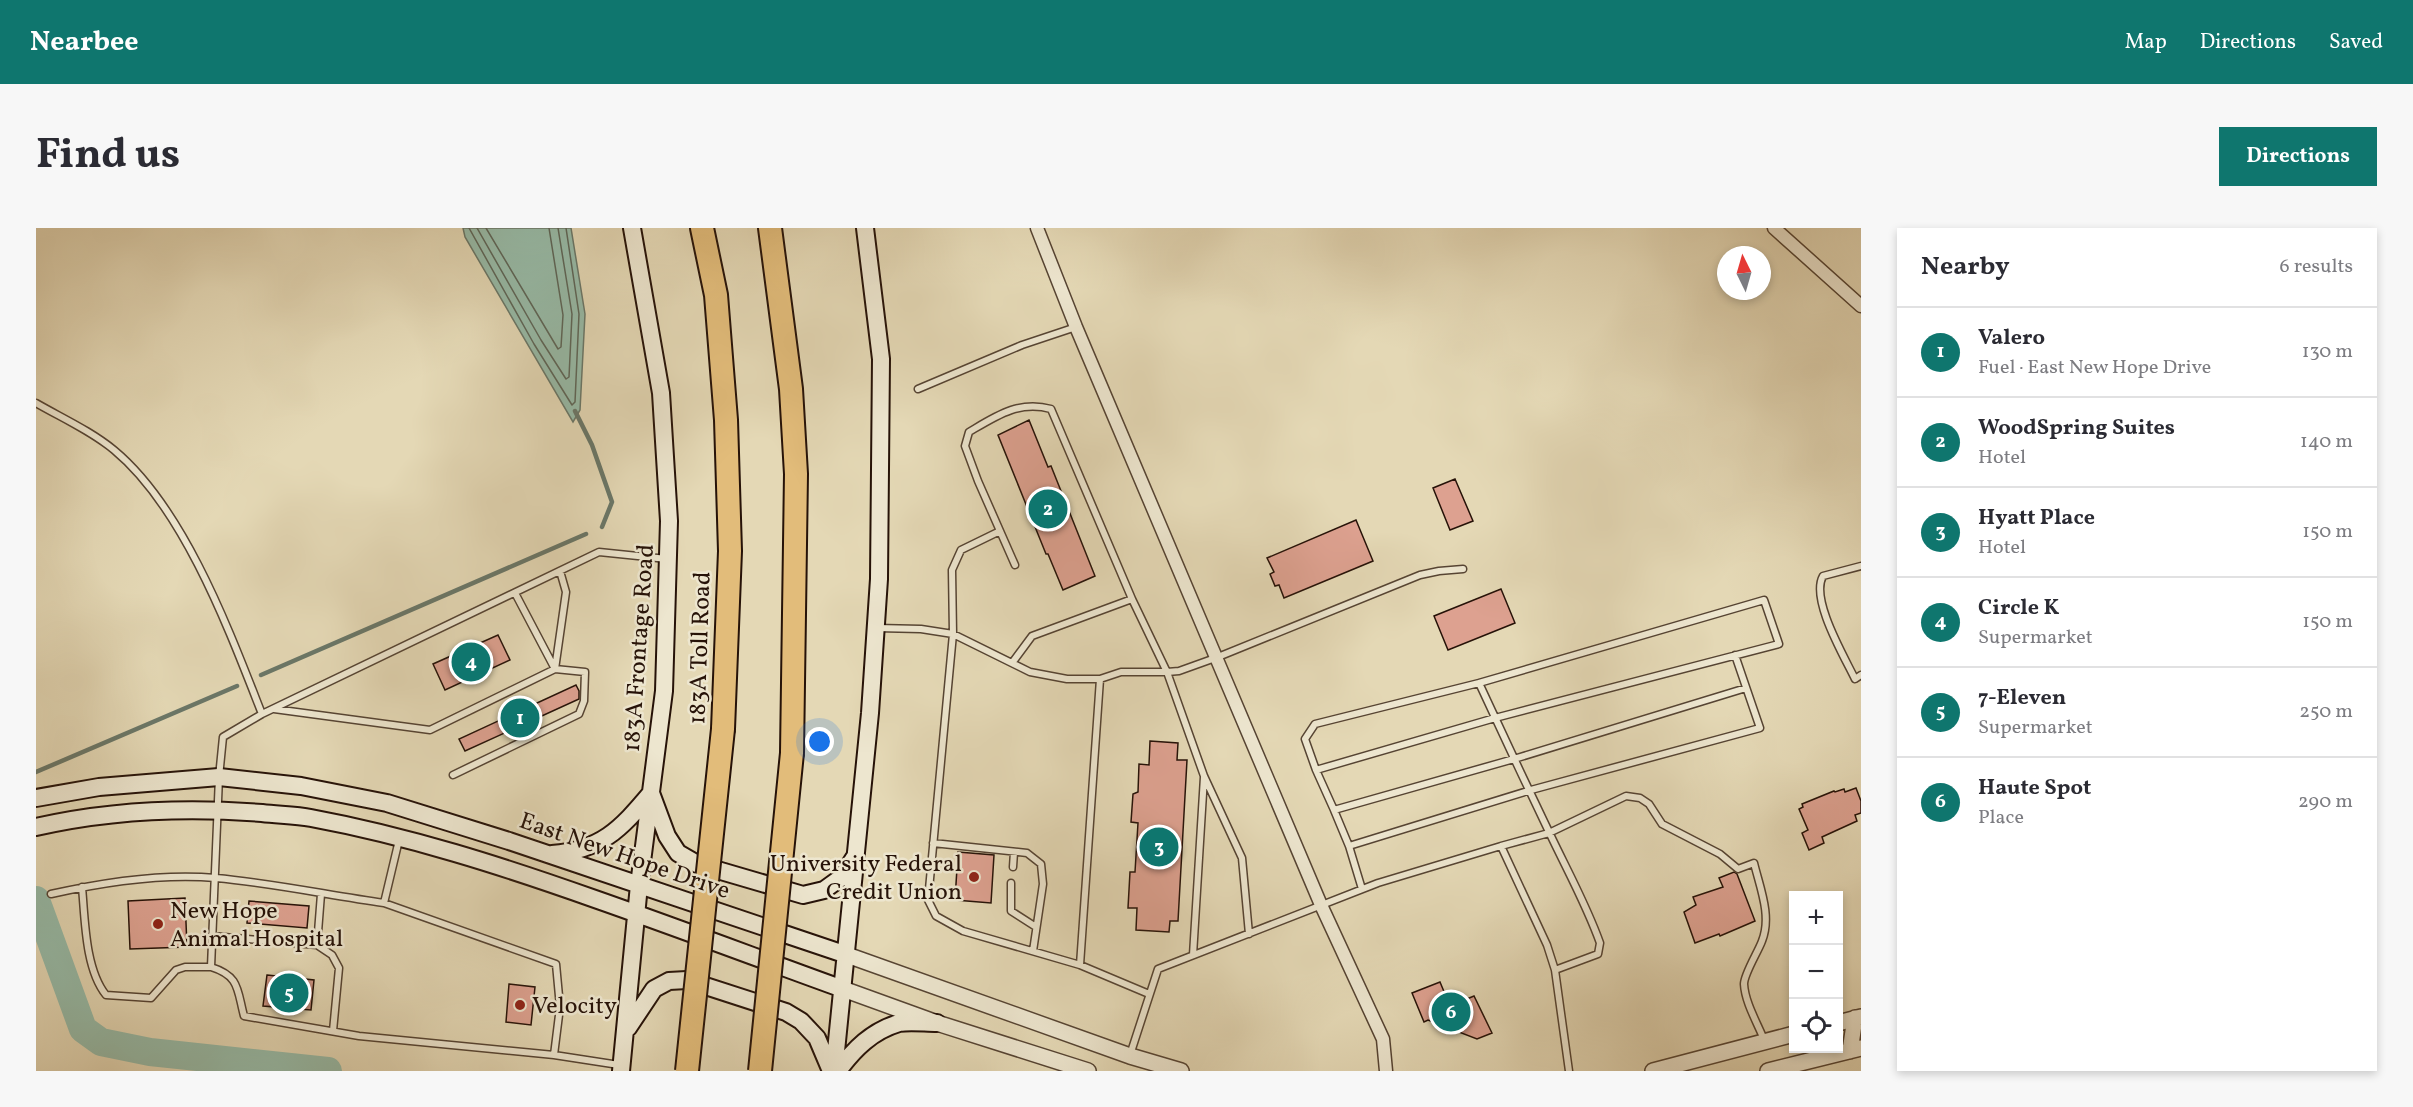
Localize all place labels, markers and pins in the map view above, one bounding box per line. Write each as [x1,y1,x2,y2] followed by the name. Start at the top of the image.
[1028,486,1068,532] pin: 2
[452,640,490,684] pin: 4
[500,696,540,740] pin: 1
[1140,824,1178,870] pin: 3
[770,848,962,910] place label: University Federal Credit Union
[967,870,981,884] marker: University Federal Credit Union
[170,895,343,957] place label: New Hope Animal Hospital
[151,917,165,931] marker: New Hope Animal Hospital
[270,970,308,1016] pin: 5
[532,990,617,1024] place label: Velocity
[1432,990,1470,1034] pin: 6
[513,998,527,1012] marker: Velocity

